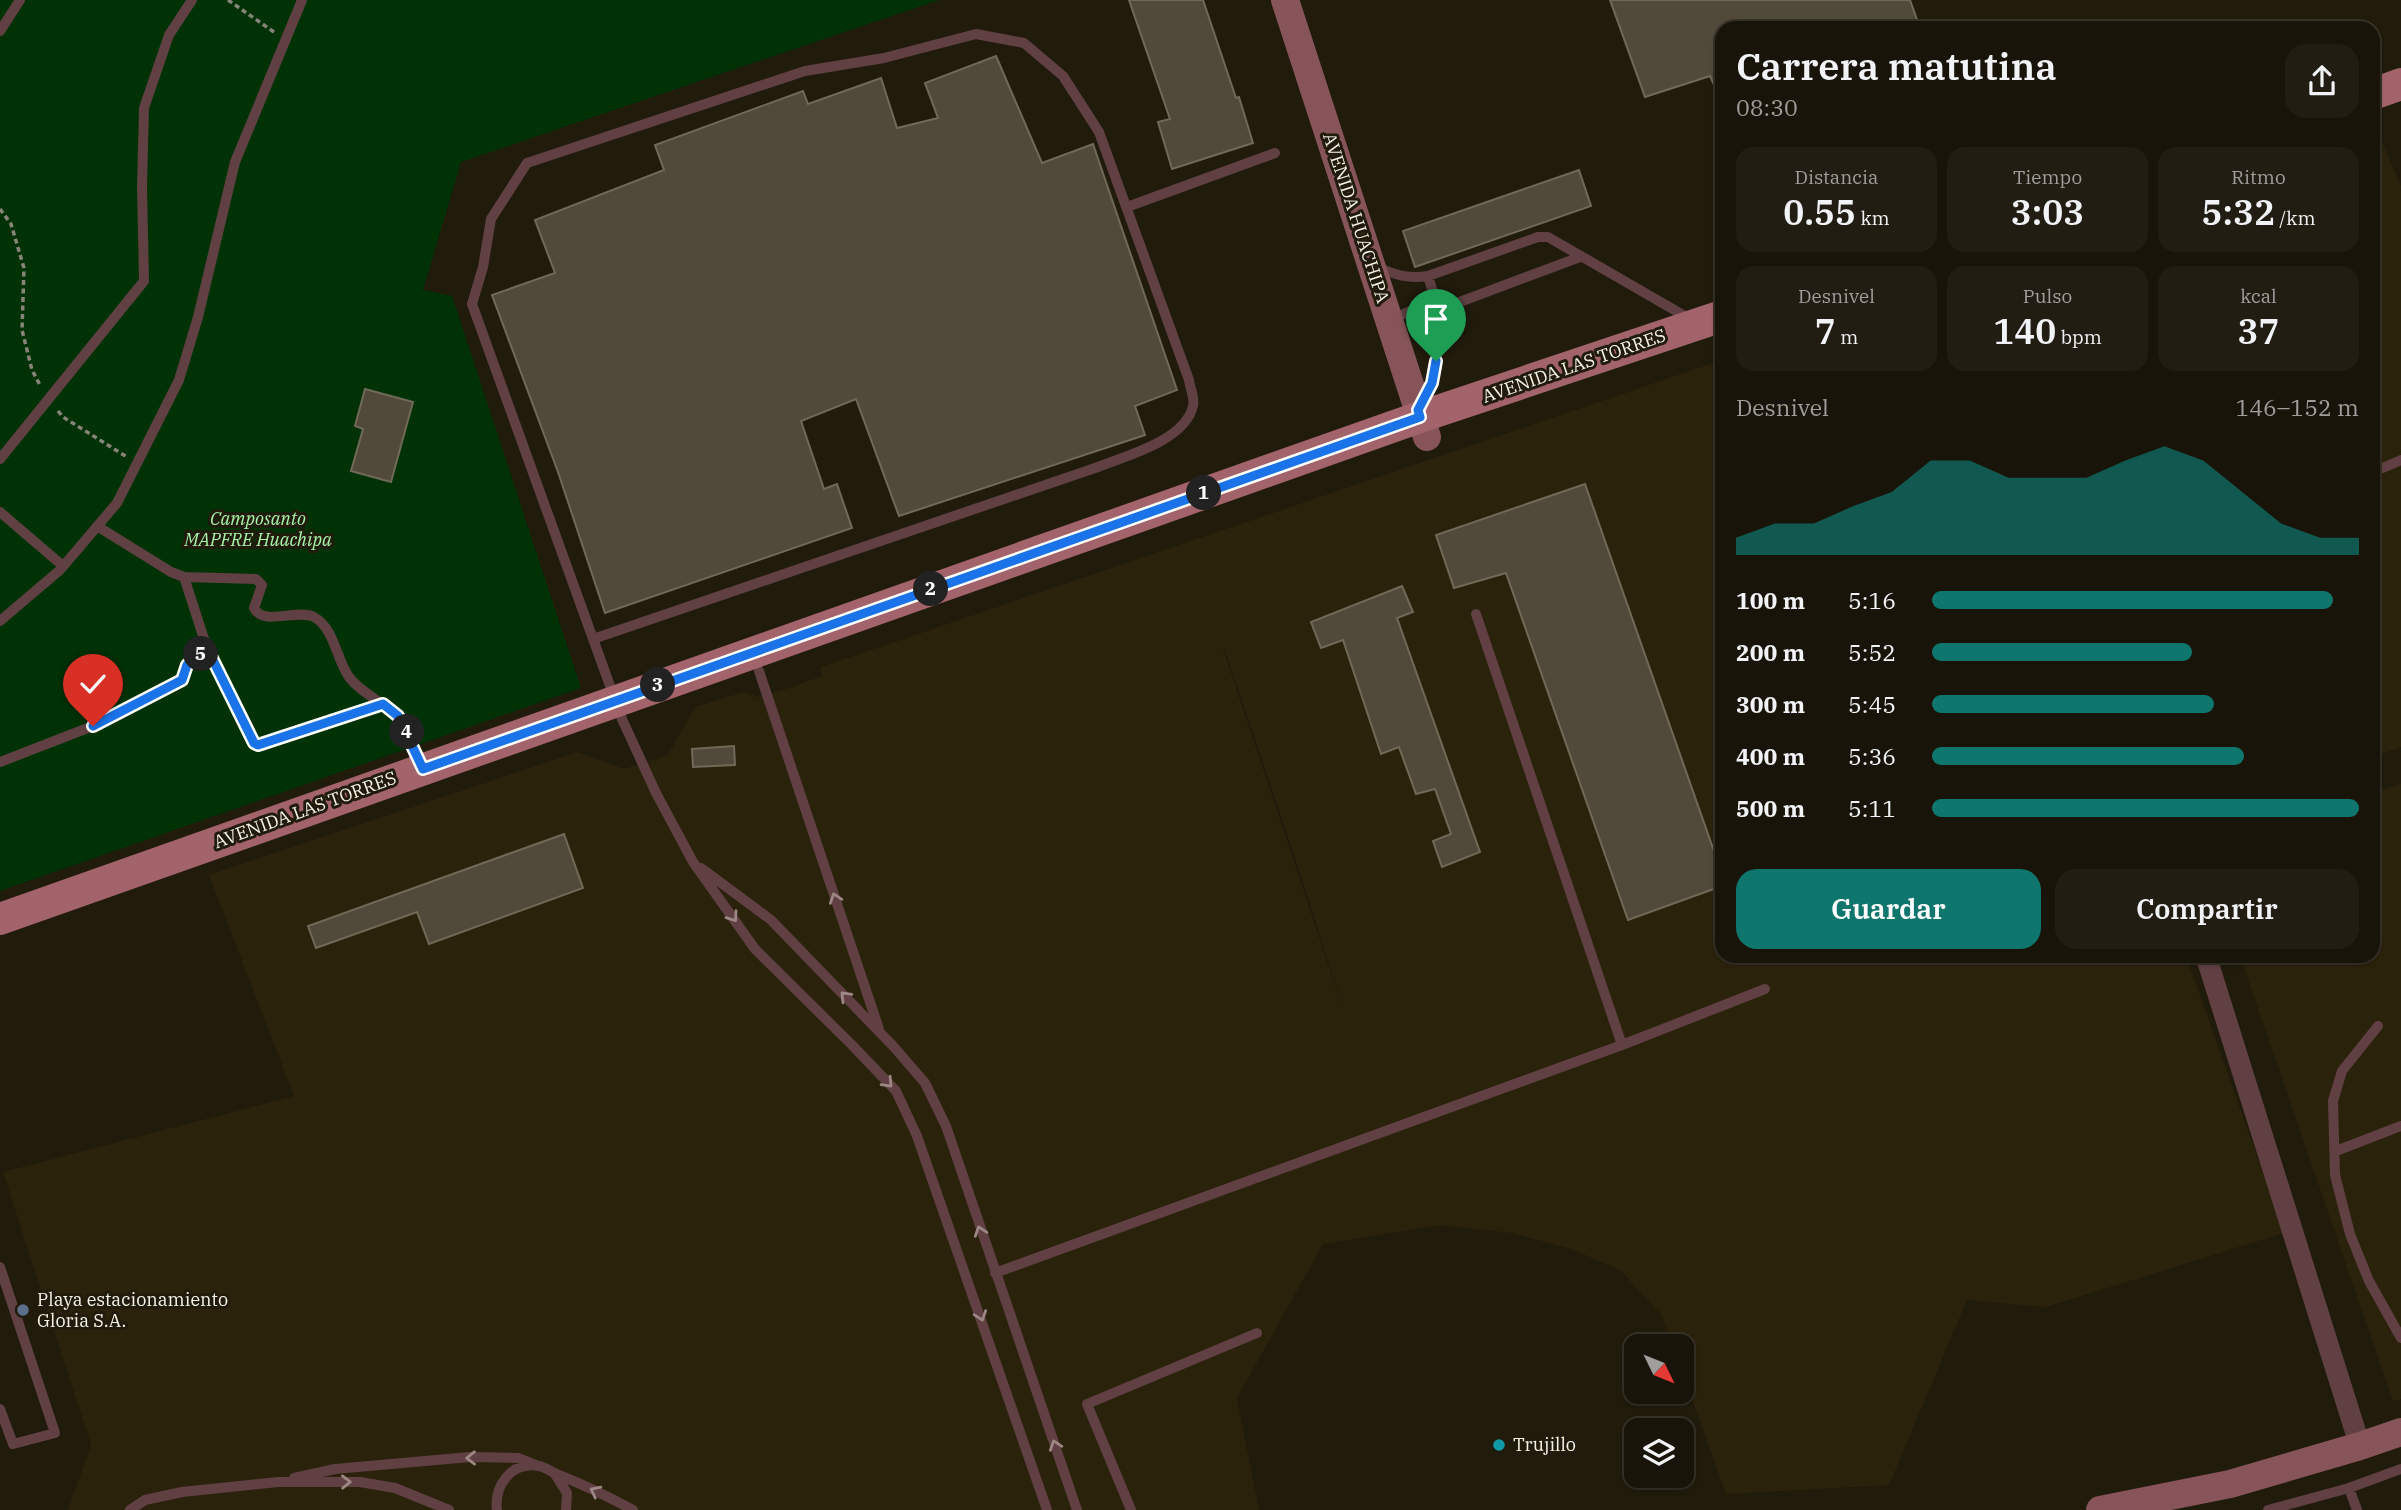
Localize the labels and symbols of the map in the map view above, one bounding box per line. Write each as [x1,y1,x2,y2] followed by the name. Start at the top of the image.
[1318,130,1395,306] street label: AVENIDA HUACHIPA
[1406,289,1466,361] pin
[1479,323,1669,408] street label: AVENIDA LAS TORRES
[1186,476,1222,510] pin: 1
[183,507,332,551] park label: Camposanto MAPFRE Huachipa
[914,572,948,606] pin: 2
[184,636,218,672] pin: 5
[63,654,123,726] pin
[640,668,676,702] pin: 3
[390,714,424,750] pin: 4
[210,766,399,853] street label: AVENIDA LAS TORRES
[829,892,843,904] one-way arrow
[725,909,737,922] one-way arrow
[840,991,853,1004] one-way arrow
[880,1075,892,1088] one-way arrow
[974,1225,988,1237] one-way arrow
[37,1288,228,1332] place label: Playa estacionamiento Gloria S.A.
[15,1302,31,1318] marker: Playa estacionamiento Gloria S.A.
[973,1310,987,1322] one-way arrow
[1624,1334,1694,1404] north arrow
[1513,1433,1576,1456] place label: Trujillo
[1491,1437,1507,1453] marker: Trujillo
[1049,1440,1063,1452] one-way arrow
[465,1450,476,1465] one-way arrow
[341,1474,352,1490] one-way arrow
[590,1485,602,1499] one-way arrow

